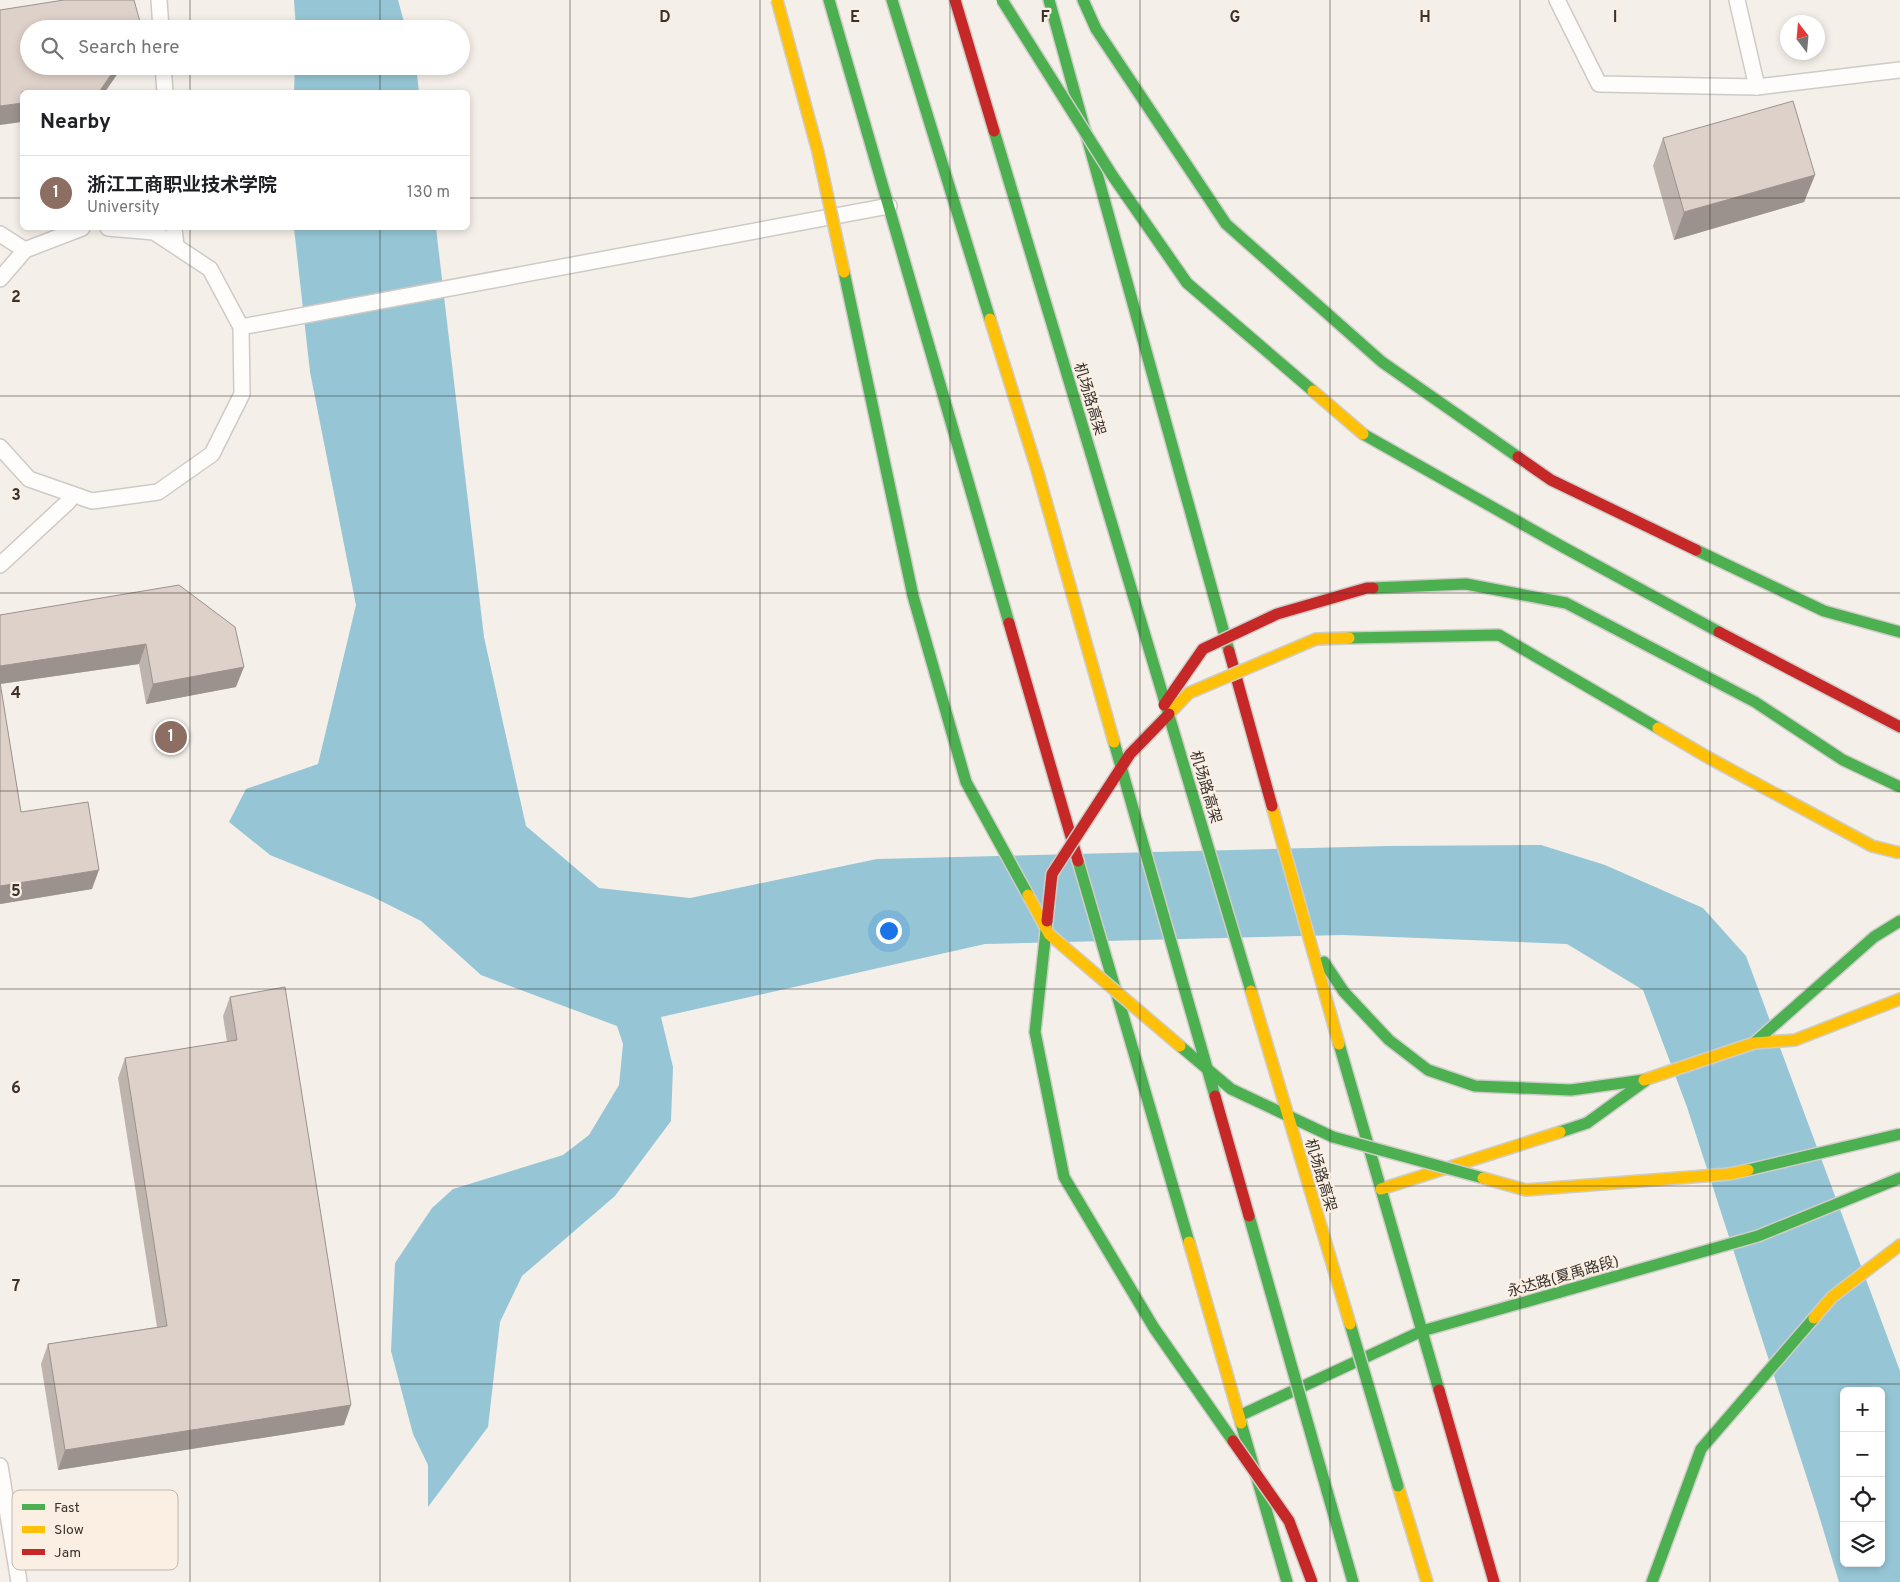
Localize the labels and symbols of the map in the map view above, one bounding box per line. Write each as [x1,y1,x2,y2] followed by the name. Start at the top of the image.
[659,8,671,28] text: D
[850,8,860,28] text: E
[1040,8,1050,28] text: F
[1230,8,1240,28] text: G
[1419,8,1431,28] text: H
[1613,8,1617,28] text: I
[1780,15,1825,60] north arrow
[11,288,21,308] text: 2
[1069,361,1109,438] street label: 机场路高架
[11,486,21,506] text: 3
[11,684,21,704] text: 4
[155,718,187,756] pin: 1
[1185,749,1225,826] street label: 机场路高架
[11,882,21,902] text: 5
[876,918,902,944] your location
[11,1079,21,1099] text: 6
[1300,1137,1340,1214] street label: 机场路高架
[1505,1252,1621,1302] street label: 永达路(夏禹路段)
[12,1277,20,1297] text: 7
[12,1490,178,1570] legend
[54,1500,80,1517] text: Fast
[54,1522,84,1539] text: Slow
[54,1545,81,1562] text: Jam

